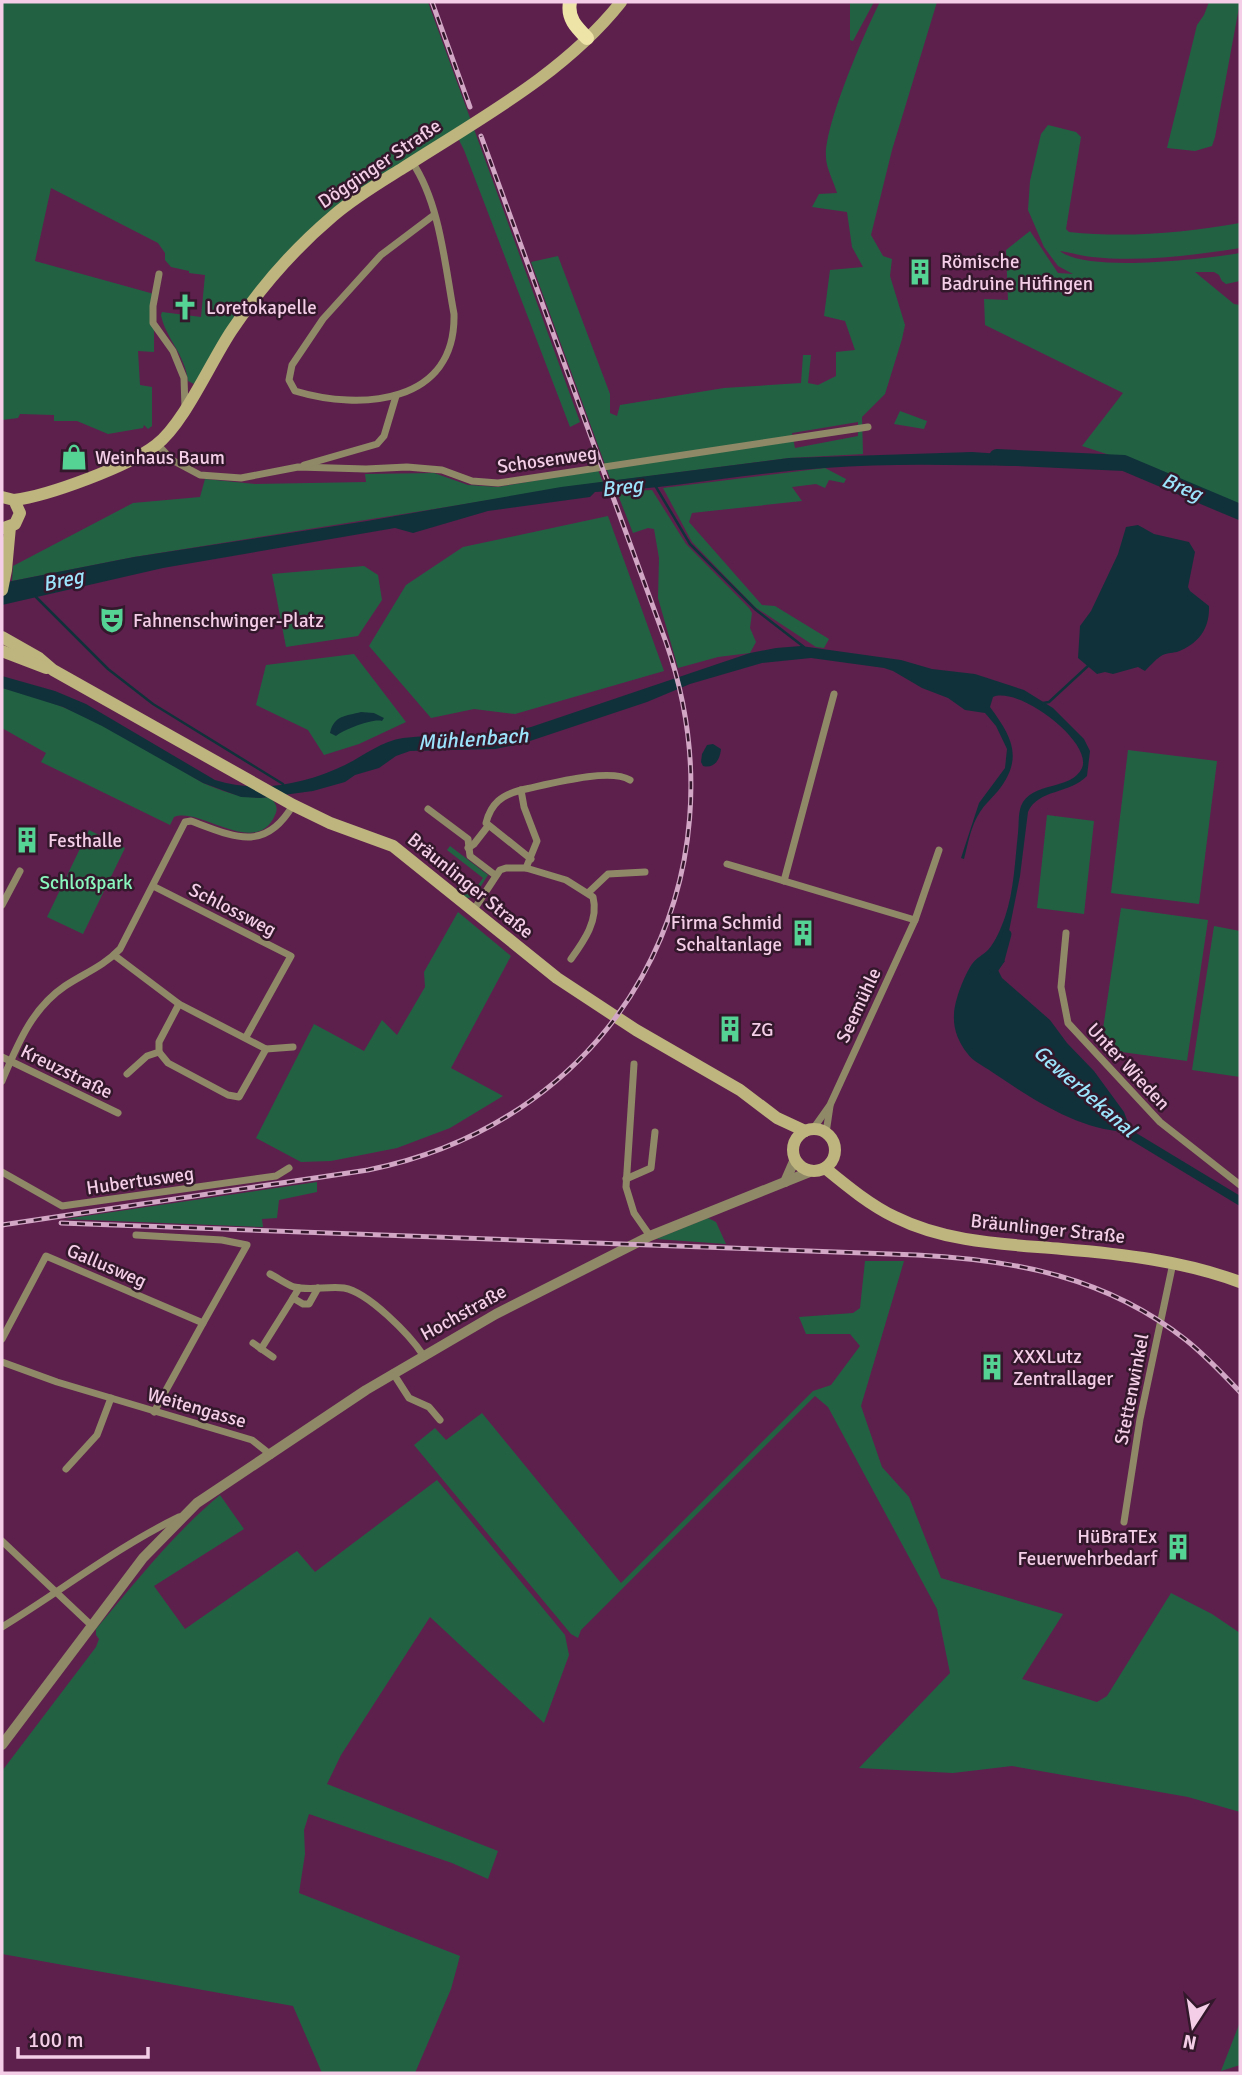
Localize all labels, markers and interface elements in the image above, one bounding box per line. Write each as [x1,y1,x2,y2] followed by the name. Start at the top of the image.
[313,114,446,214] street label: Dögginger Straße
[941,250,1093,296] place label: Römische Badruine Hüfingen
[905,257,935,287] building icon: Römische Badruine Hüfingen
[170,292,200,322] church icon: Loretokapelle
[206,296,317,320] place label: Loretokapelle
[496,441,599,479] street label: Schosenweg
[59,442,89,472] shop icon: Weinhaus Baum
[95,446,225,470] place label: Weinhaus Baum
[1158,467,1208,508] water label: Breg
[600,471,646,502] water label: Breg
[40,563,88,597] water label: Breg
[97,605,127,635] theatre icon: Fahnenschwinger-Platz
[133,609,324,633] place label: Fahnenschwinger-Platz
[417,722,530,756] water label: Mühlenbach
[12,825,42,855] building icon: Festhalle
[402,828,538,944] street label: Bräunlinger Straße
[48,829,122,853] place label: Festhalle
[39,871,133,895] park label: Schloßpark
[185,878,280,942] street label: Schlossweg
[671,911,782,957] place label: Firma Schmid Schaltanlage
[788,918,818,948] building icon: Firma Schmid Schaltanlage
[831,964,887,1047] street label: Seemühle
[715,1014,745,1044] building icon: ZG
[751,1018,773,1042] place label: ZG
[1082,1018,1175,1115] street label: Unter Wieden
[17,1039,116,1104] street label: Kreuzstraße
[1028,1039,1143,1144] water label: Gewerbekanal
[85,1162,196,1200] street label: Hubertusweg
[969,1209,1126,1249] street label: Bräunlinger Straße
[63,1238,150,1293] street label: Gallusweg
[416,1279,511,1346] street label: Hochstraße
[1109,1331,1155,1447] street label: Stettenwinkel
[1013,1345,1113,1391] place label: XXXLutz Zentrallager
[977,1352,1007,1382] building icon: XXXLutz Zentrallager
[144,1382,249,1434] street label: Weitengasse
[1017,1525,1159,1571] place label: HüBraTEx Feuerwehrbedarf
[1163,1532,1193,1562] building icon: HüBraTEx Feuerwehrbedarf
[1158,1991,1228,2061] north arrow
[18,2016,147,2060] scale bar
[28,2027,83,2053] text: 100 m
[1181,2029,1199,2055] text: N

